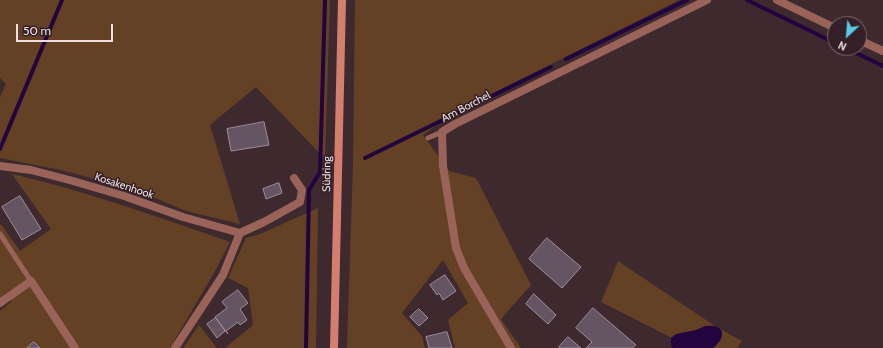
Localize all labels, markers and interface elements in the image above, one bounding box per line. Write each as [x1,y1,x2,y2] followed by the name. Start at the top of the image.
[18,16,115,42] scale bar
[827,16,867,56] north arrow
[23,23,51,38] text: 50 m
[836,38,849,54] text: N
[439,88,493,126] street label: Am Borchel
[320,156,334,192] street label: Südring
[93,170,155,202] street label: Kosakenhook

